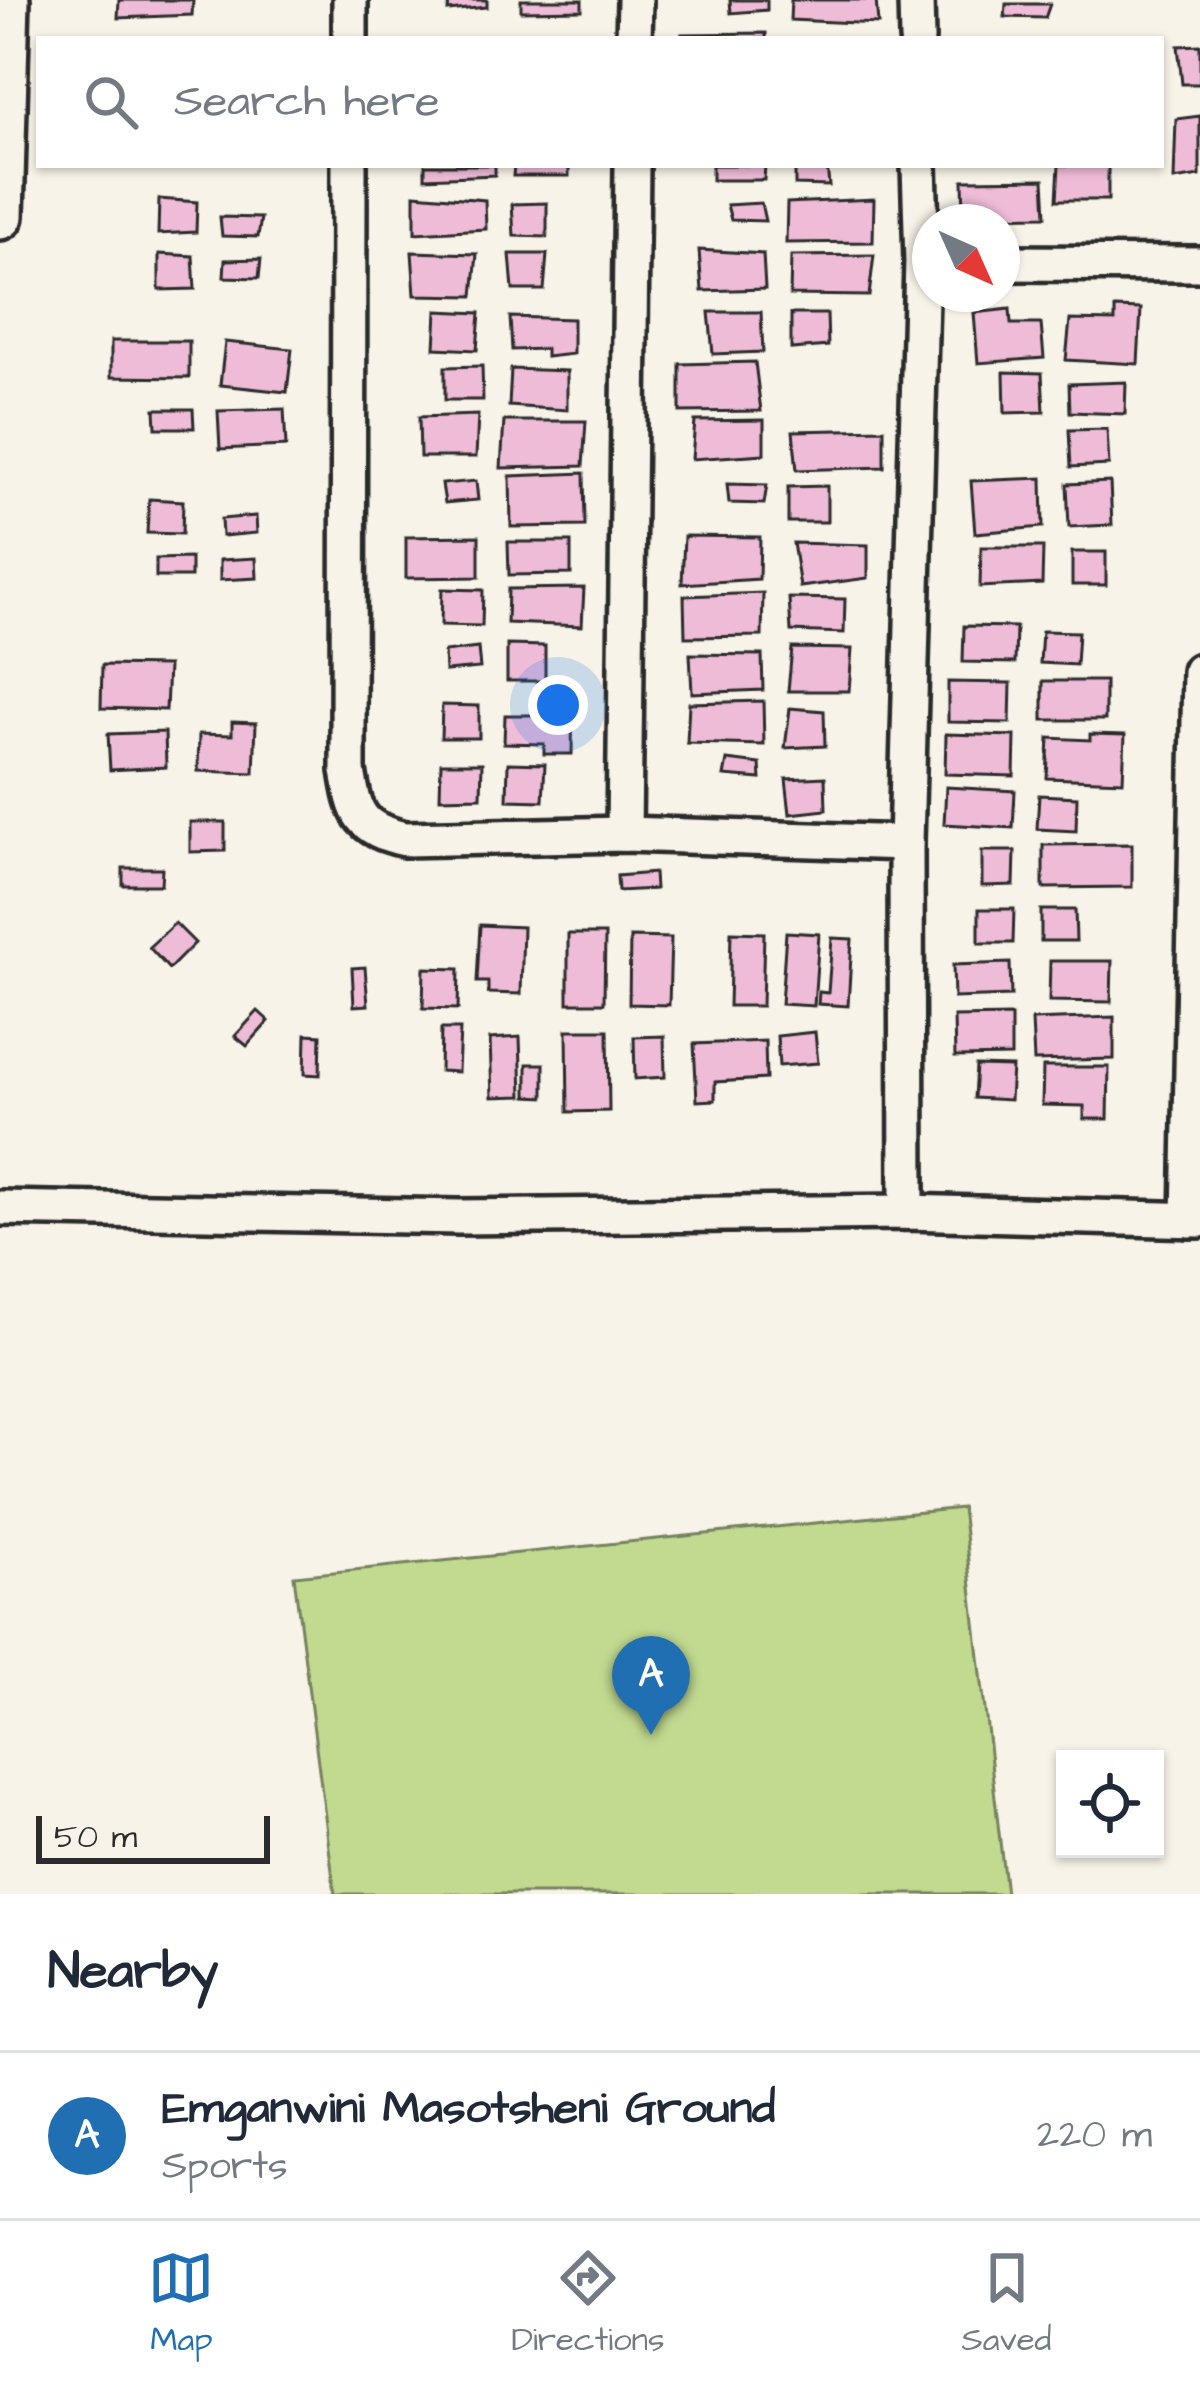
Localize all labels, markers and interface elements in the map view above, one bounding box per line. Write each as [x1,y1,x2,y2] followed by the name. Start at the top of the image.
[36,36,1164,168] search box
[78,69,144,135] icon: search
[174,71,440,133] text: Search here
[912,204,1020,312] north arrow
[528,675,588,735] your location
[612,1636,690,1735] pin: A
[1056,1750,1164,1858] map controls
[1056,1750,1164,1858] button: locate
[36,1810,270,1863] scale bar
[54,1814,137,1860] text: 50 m
[48,1937,218,2008] text: Nearby
[162,2078,775,2140] text: Emganwini Masotsheni Ground
[75,2109,99,2163] text: A
[1037,2109,1152,2163] text: 220 m
[162,2140,288,2194] text: Sports
[148,2245,214,2363] tab: Map
[511,2245,665,2363] tab: Directions
[962,2245,1052,2363] tab: Saved

